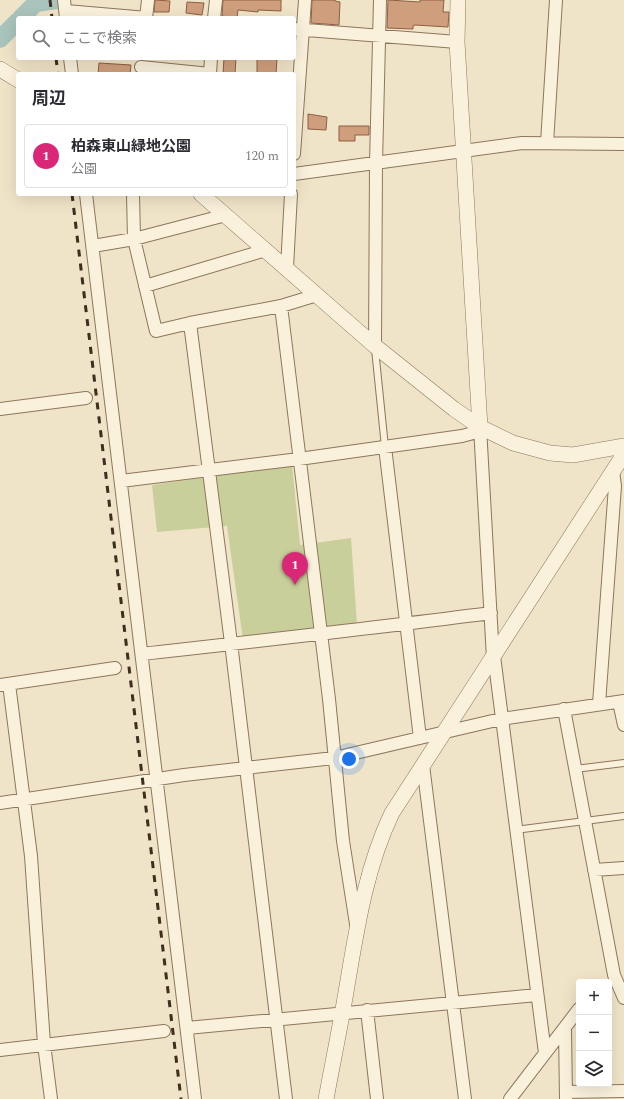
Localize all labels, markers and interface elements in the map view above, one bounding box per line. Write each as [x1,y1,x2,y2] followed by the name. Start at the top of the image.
[16,16,296,60] search box
[30,27,52,49] icon: search
[62,27,137,50] text: ここで検索
[32,86,66,112] text: 周辺
[71,135,191,158] text: 柏森東山緑地公園
[42,146,50,166] text: 1
[245,146,279,166] text: 120 m
[71,159,97,179] text: 公園
[282,552,308,585] pin: 1
[339,749,359,769] your location
[576,979,612,1087] map controls
[576,979,612,1015] button: +
[576,1015,612,1051] button: −
[576,1051,612,1087] button: layers

